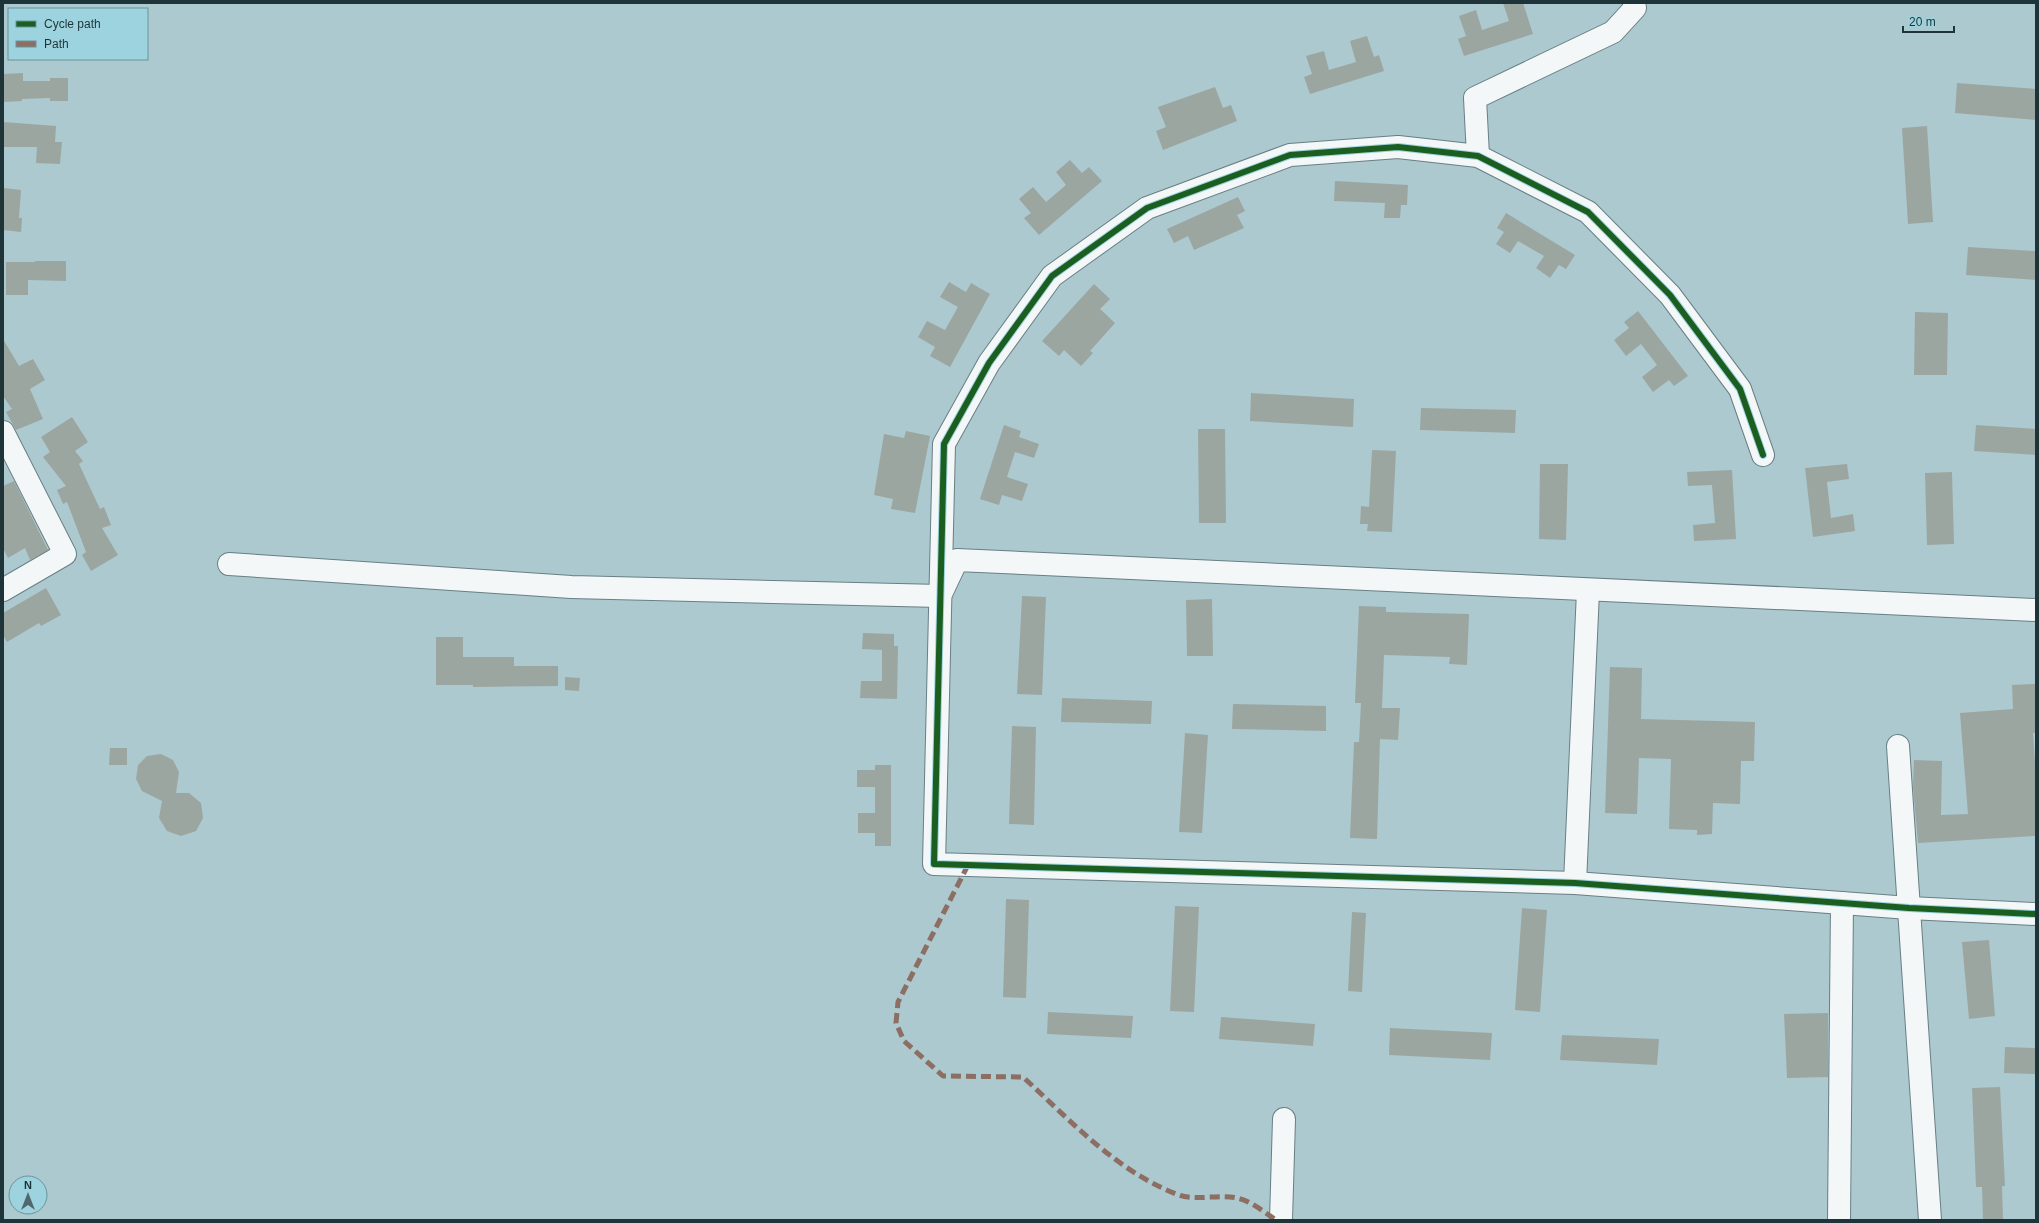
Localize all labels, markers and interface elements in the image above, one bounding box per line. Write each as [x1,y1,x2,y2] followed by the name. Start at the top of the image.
[8,8,148,60] legend
[1903,8,1954,34] scale bar
[1909,15,1936,29] text: 20 m
[44,17,101,31] text: Cycle path
[44,37,69,51] text: Path
[8,1175,48,1215] north arrow
[24,1179,32,1191] text: N

